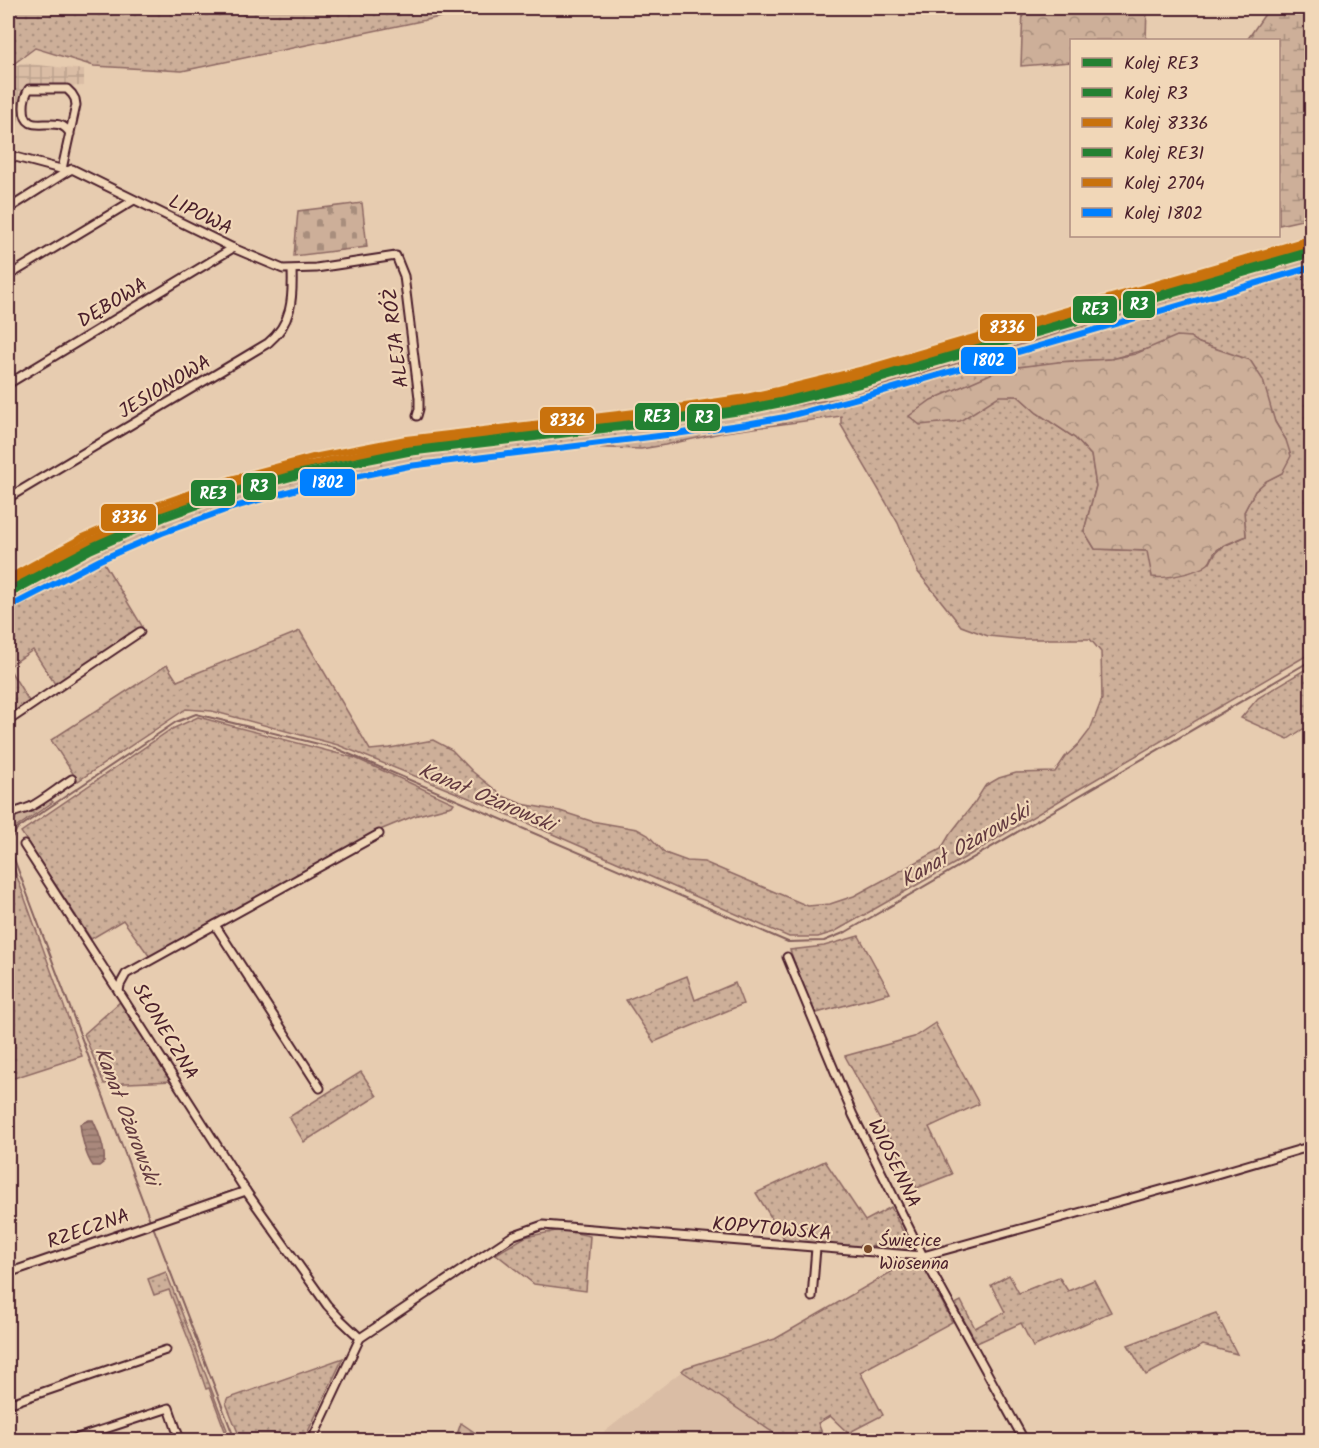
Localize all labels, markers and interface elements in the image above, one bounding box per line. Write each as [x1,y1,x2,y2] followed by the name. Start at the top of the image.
[1070,39,1280,237] legend
[1124,50,1198,79] text: Kolej RE3
[1124,80,1188,109] text: Kolej R3
[1124,110,1209,139] text: Kolej 8336
[1124,140,1204,169] text: Kolej RE31
[1124,170,1205,199] text: Kolej 2704
[163,187,238,245] street label: LIPOWA
[1124,200,1203,229] text: Kolej 1802
[72,270,154,337] street label: DĘBOWA
[375,286,419,390] street label: ALEJA RÓŻ
[1122,290,1156,319] line badge: R3
[1130,293,1148,318] text: R3
[1072,295,1118,324] line badge: RE3
[1081,298,1109,323] text: RE3
[979,313,1036,342] line badge: 8336
[989,316,1025,341] text: 8336
[960,346,1017,375] line badge: 1802
[112,347,218,428] street label: JESIONOWA
[973,349,1005,374] text: 1802
[634,402,680,431] line badge: RE3
[686,403,721,432] line badge: R3
[643,405,671,430] text: RE3
[539,406,595,434] line badge: 8336
[695,406,713,431] text: R3
[549,409,585,434] text: 8336
[299,468,356,497] line badge: 1802
[312,471,344,496] text: 1802
[242,472,277,501] line badge: R3
[250,475,268,500] text: R3
[190,479,236,507] line badge: RE3
[199,482,227,507] text: RE3
[100,503,157,532] line badge: 8336
[111,506,147,531] text: 8336
[413,755,564,844] water label: Kanał Ożarowski
[894,794,1040,897] water label: Kanał Ożarowski
[123,977,206,1087] street label: SŁONECZNA
[84,1043,169,1194] water label: Kanał Ożarowski
[858,1114,929,1214] street label: WIOSENNA
[43,1201,134,1259] street label: RZECZNA
[711,1209,833,1251] street label: KOPYTOWSKA
[879,1227,949,1279] place label: Święcice Wiosenna
[862,1243,874,1255] marker: Święcice Wiosenna

